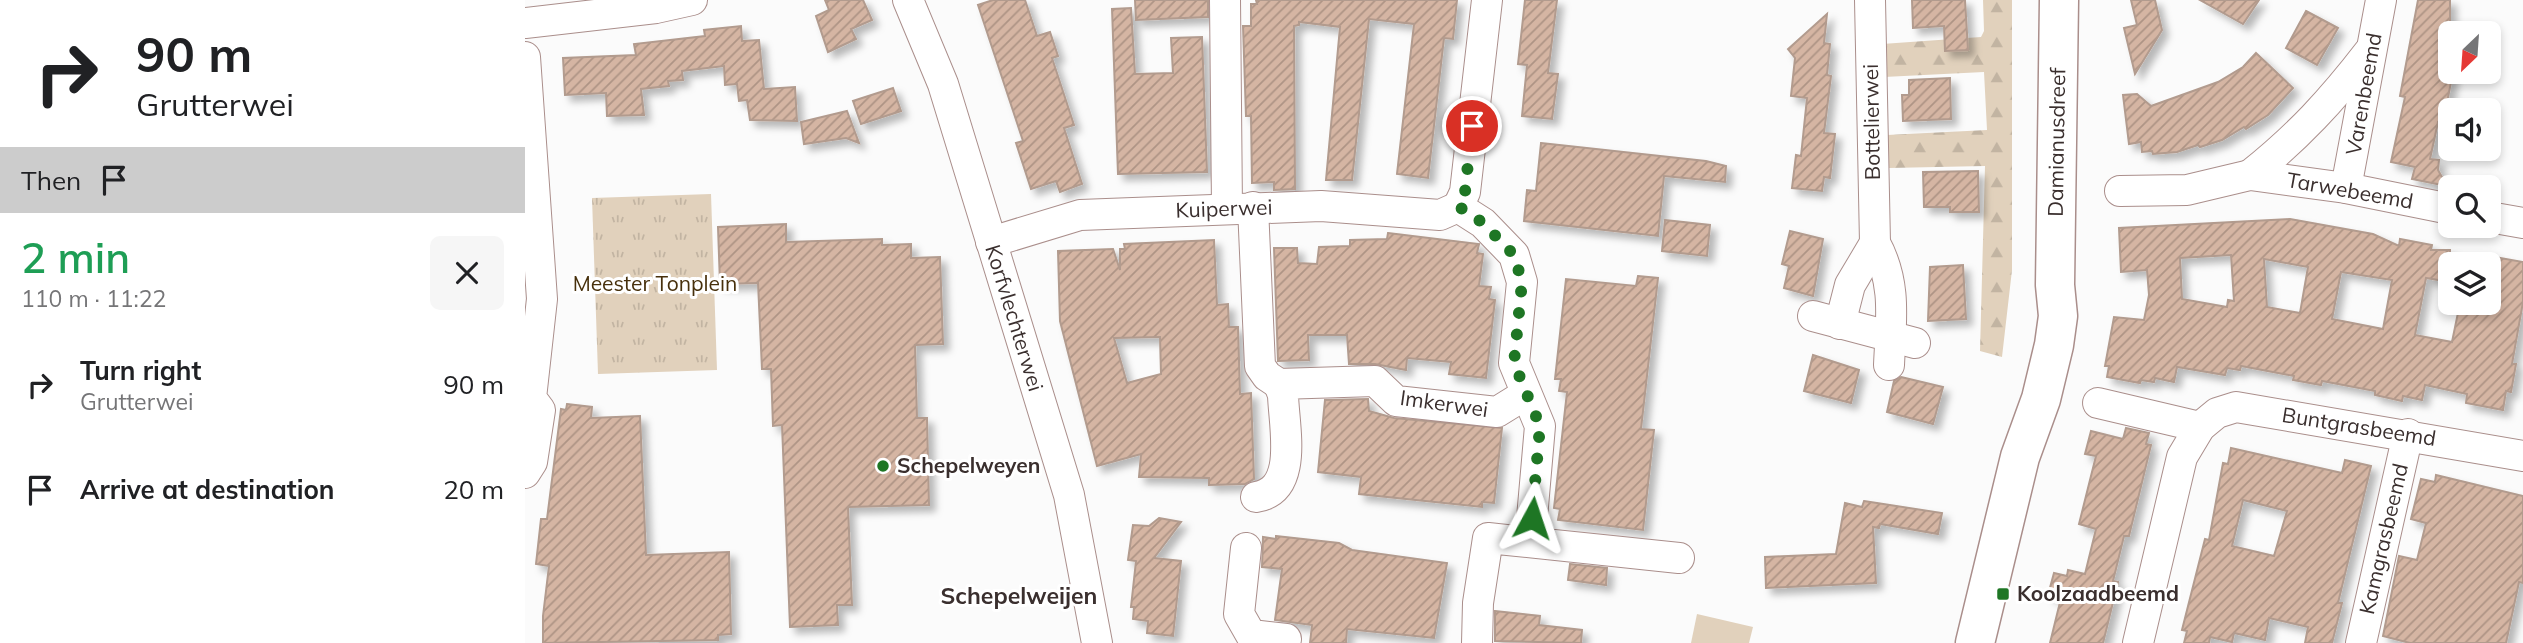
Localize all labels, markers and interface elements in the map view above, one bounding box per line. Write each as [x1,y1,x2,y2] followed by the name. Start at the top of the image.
[2438,21,2501,84] north arrow
[2438,21,2501,315] map controls
[136,23,252,84] text: 90 m
[21,28,112,119] icon: right
[2339,31,2387,157] street label: Varenbeemd
[1857,64,1885,180] street label: Bottelierwei
[2042,66,2070,217] street label: Damianusdreef
[136,84,294,124] text: Grutterwei
[1442,96,1502,156] pin
[2438,98,2501,161] button: sound
[1453,107,1491,145] icon: arrive
[95,161,133,199] icon: arrive
[21,164,81,197] text: Then
[2285,166,2415,214] street label: Tarwebeemd
[2438,175,2501,238] button: search
[1175,193,1273,223] street label: Kuiperwei
[21,231,130,284] text: 2 min
[430,236,504,310] button: close
[980,241,1050,394] street label: Korfvlechterwei
[2438,252,2501,315] button: layers
[573,270,737,296] park label: Meester Tonplein
[21,284,166,313] text: 110 m · 11:22
[80,354,201,387] text: Turn right
[21,366,59,404] icon: right
[443,368,504,401] text: 90 m
[1398,384,1490,422] street label: Imkerwei
[80,387,193,416] text: Grutterwei
[2280,401,2438,451] street label: Buntgrasbeemd
[897,452,1040,478] place label: Schepelweyen
[875,458,891,474] marker: Schepelweyen
[2353,461,2413,617] street label: Kamgrasbeemd
[21,471,59,509] icon: arrive
[80,473,335,506] text: Arrive at destination
[443,473,504,506] text: 20 m
[1495,481,1569,555] position arrow
[2017,580,2179,606] place label: Koolzaadbeemd
[941,581,1097,610] district label: Schepelweijen
[1995,586,2011,602] marker: Koolzaadbeemd

